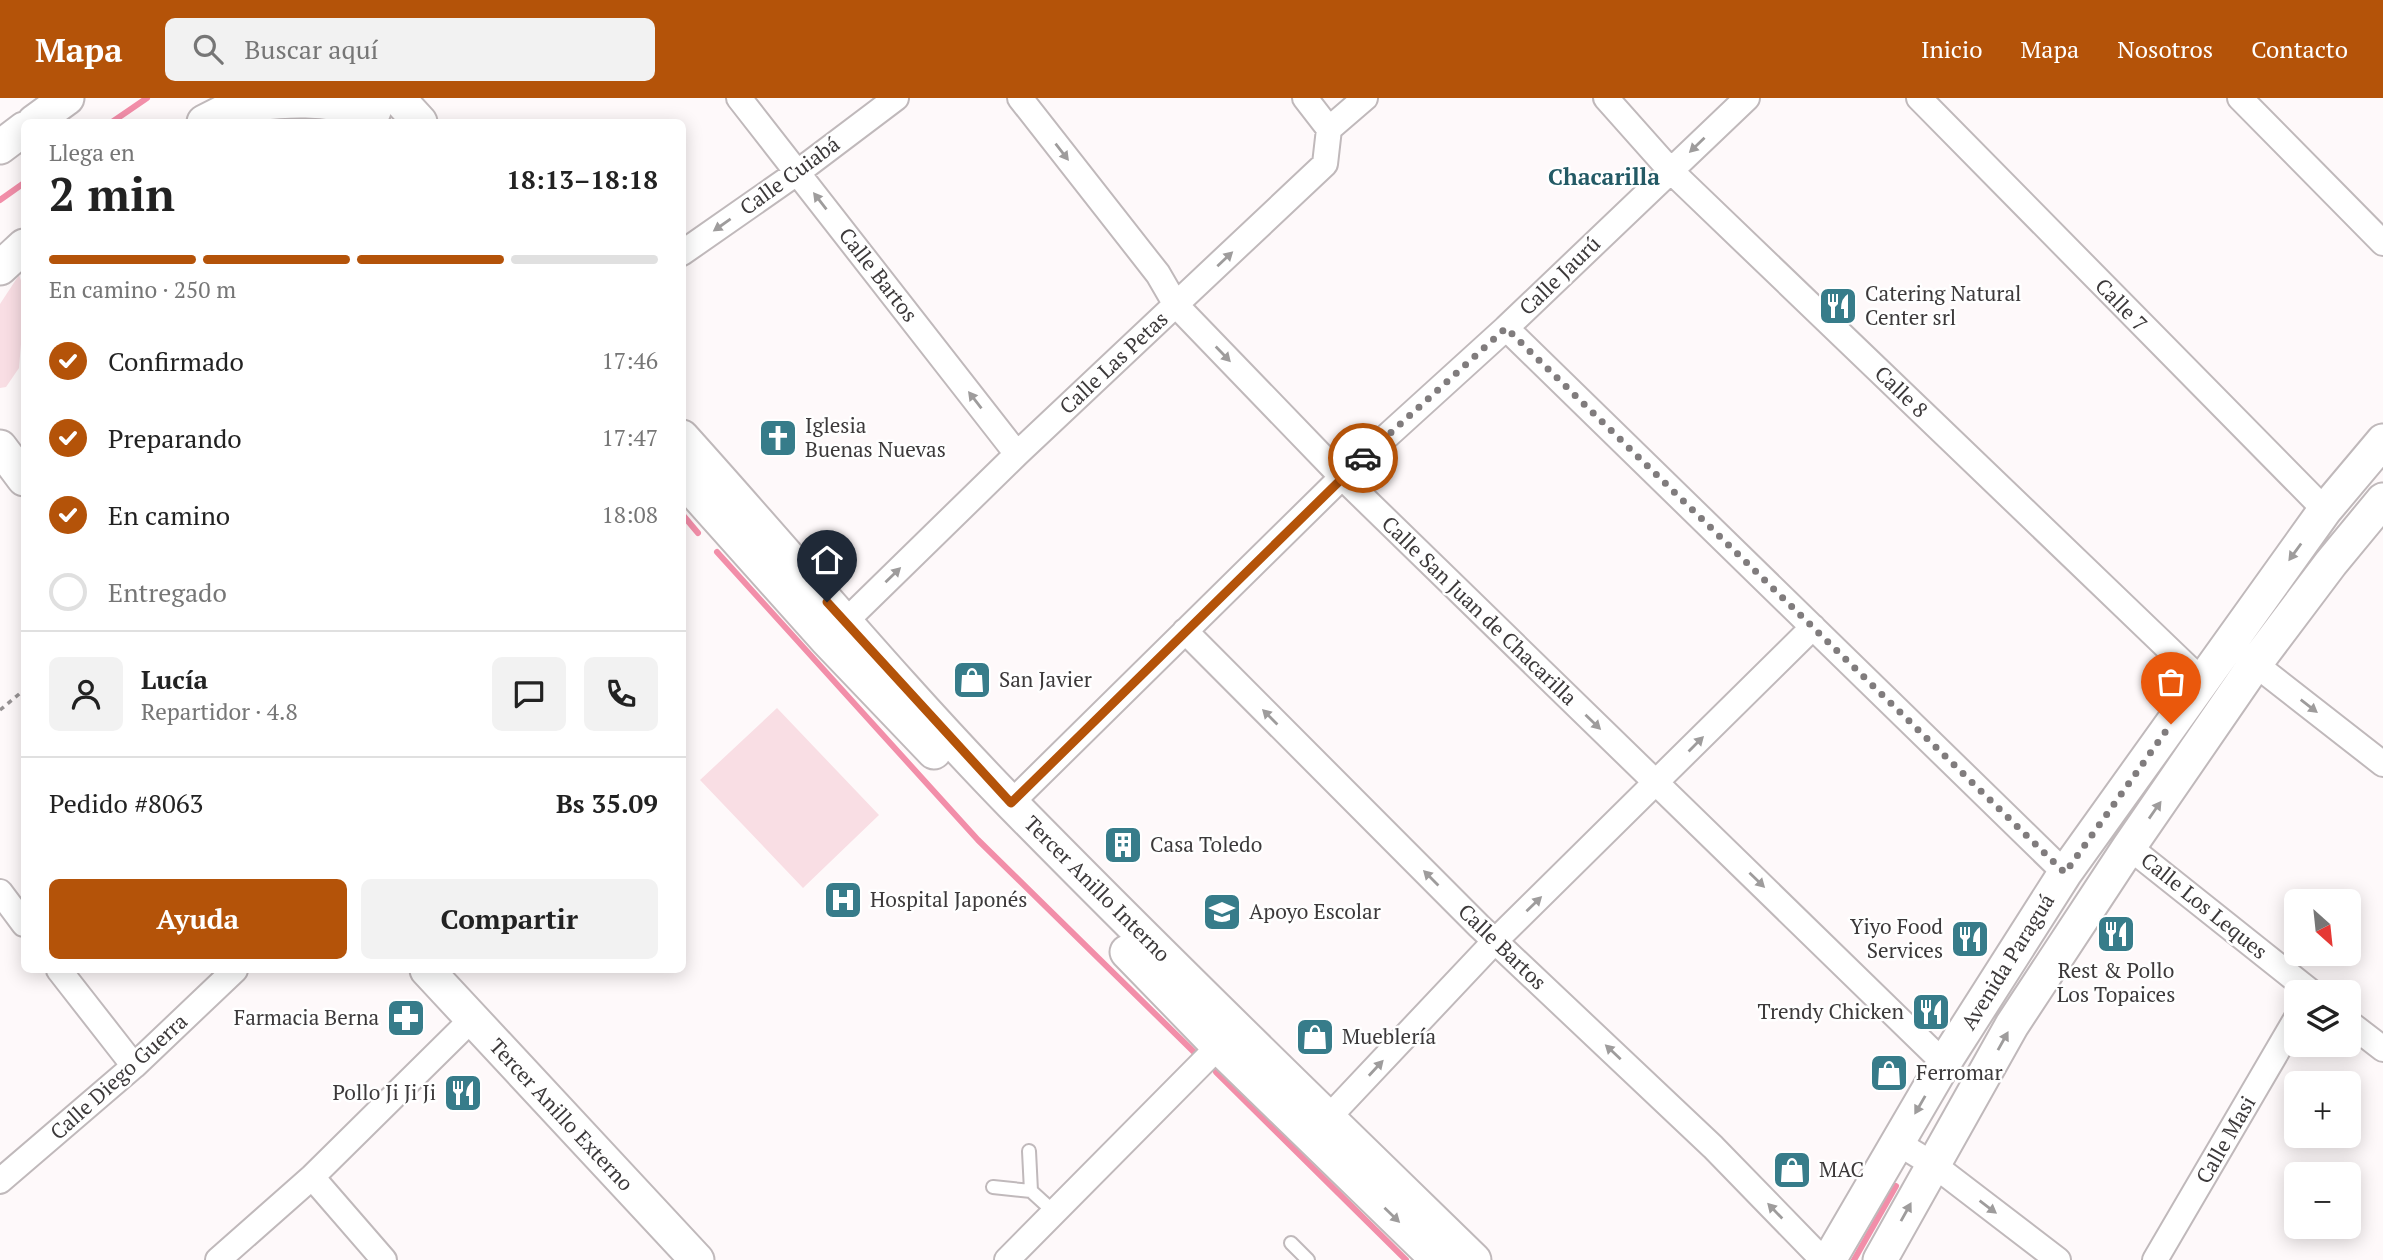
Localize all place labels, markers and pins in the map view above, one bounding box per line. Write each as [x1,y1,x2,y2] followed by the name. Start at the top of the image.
[1865,279,2021,331] place label: Catering Natural Center srl
[1817,285,1859,327] restaurant icon: Catering Natural Center srl
[805,411,946,463] place label: Iglesia Buenas Nuevas
[757,417,799,459] church icon: Iglesia Buenas Nuevas
[797,530,857,602] pin
[2141,652,2201,724] pin
[951,659,993,701] shop icon: San Javier
[999,665,1092,693] place label: San Javier
[1102,824,1144,866] building icon: Casa Toledo
[1150,830,1262,858] place label: Casa Toledo
[822,879,864,921] hospital icon: Hospital Japonés
[870,885,1027,913] place label: Hospital Japonés
[1201,891,1243,933] school or university icon: Apoyo Escolar
[1249,897,1381,925] place label: Apoyo Escolar
[1850,912,1943,964] place label: Yiyo Food Services
[2095,913,2137,955] restaurant icon: Rest & Pollo Los Topaices
[1949,918,1991,960] restaurant icon: Yiyo Food Services
[2057,956,2175,1008] place label: Rest & Pollo Los Topaices
[1910,991,1952,1033] restaurant icon: Trendy Chicken
[385,997,427,1039] pharmacy icon: Farmacia Berna
[1758,997,1905,1025] place label: Trendy Chicken
[234,1003,379,1031] place label: Farmacia Berna
[1294,1016,1336,1058] shop icon: Mueblería
[1342,1022,1437,1050] place label: Mueblería
[1868,1052,1910,1094] shop icon: Ferromar
[1916,1058,2003,1086] place label: Ferromar
[442,1072,484,1114] restaurant icon: Pollo Ji Ji Ji
[332,1078,436,1106] place label: Pollo Ji Ji Ji
[1771,1149,1813,1191] shop icon: MAC
[1819,1155,1864,1183] place label: MAC

